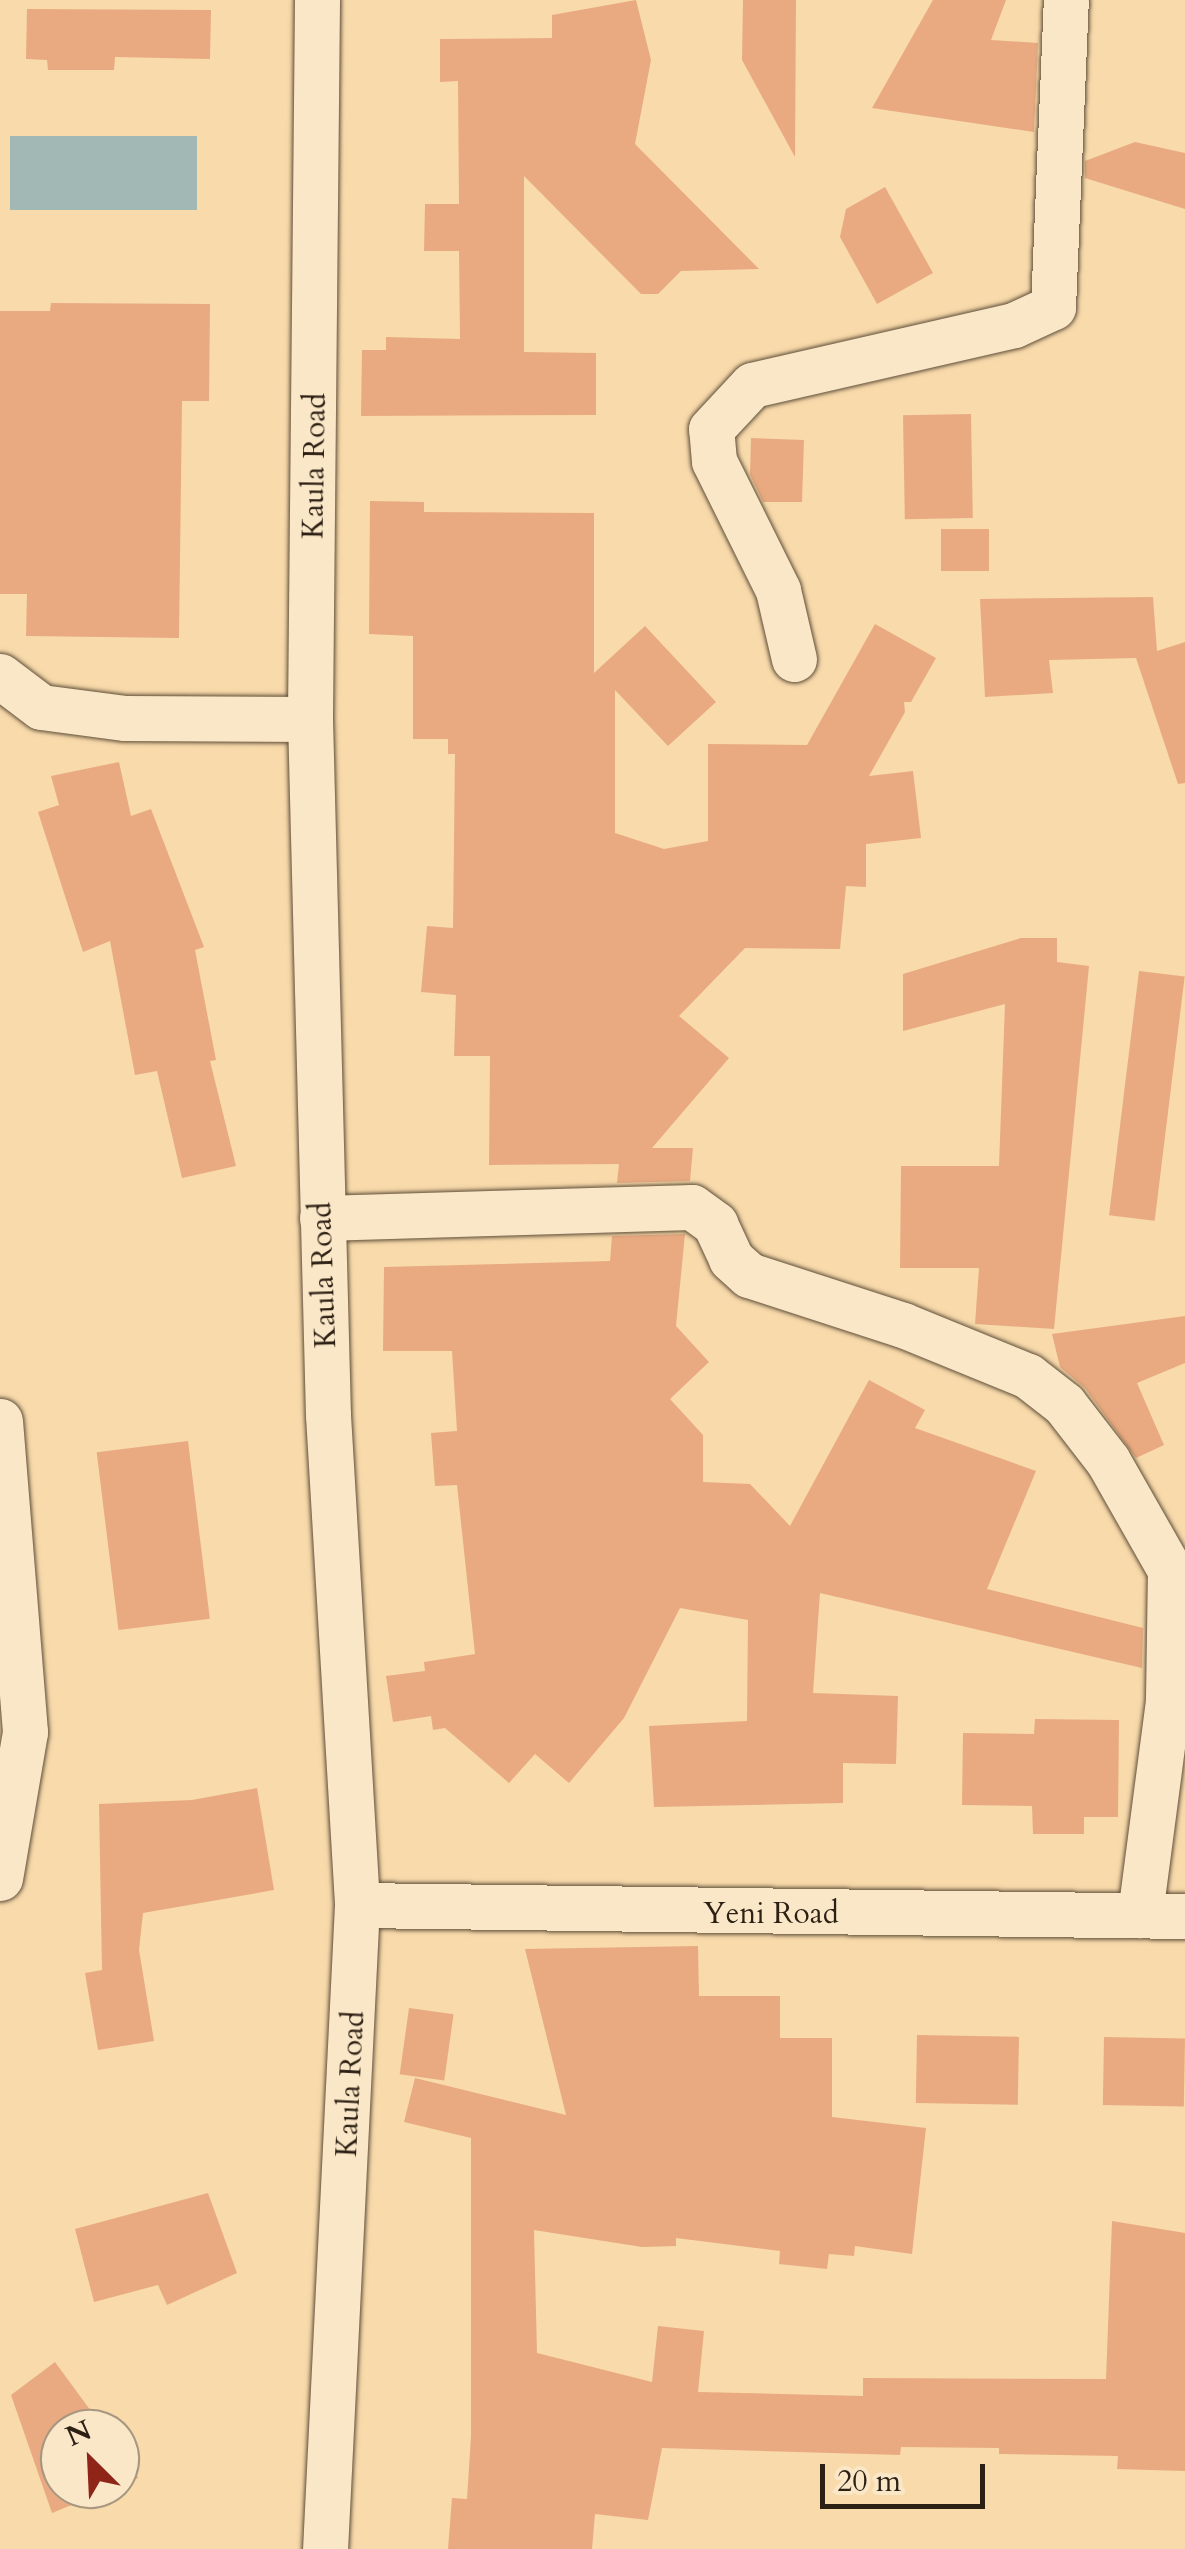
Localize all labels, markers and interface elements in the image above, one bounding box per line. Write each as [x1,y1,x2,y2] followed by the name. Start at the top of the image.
[296,393,334,539] street label: Kaula Road
[303,1201,345,1349] street label: Kaula Road
[703,1896,839,1932] street label: Yeni Road
[329,2010,373,2158] street label: Kaula Road
[40,2409,140,2509] north arrow
[60,2411,97,2456] text: N
[825,2444,990,2506] scale bar
[837,2461,901,2502] text: 20 m

